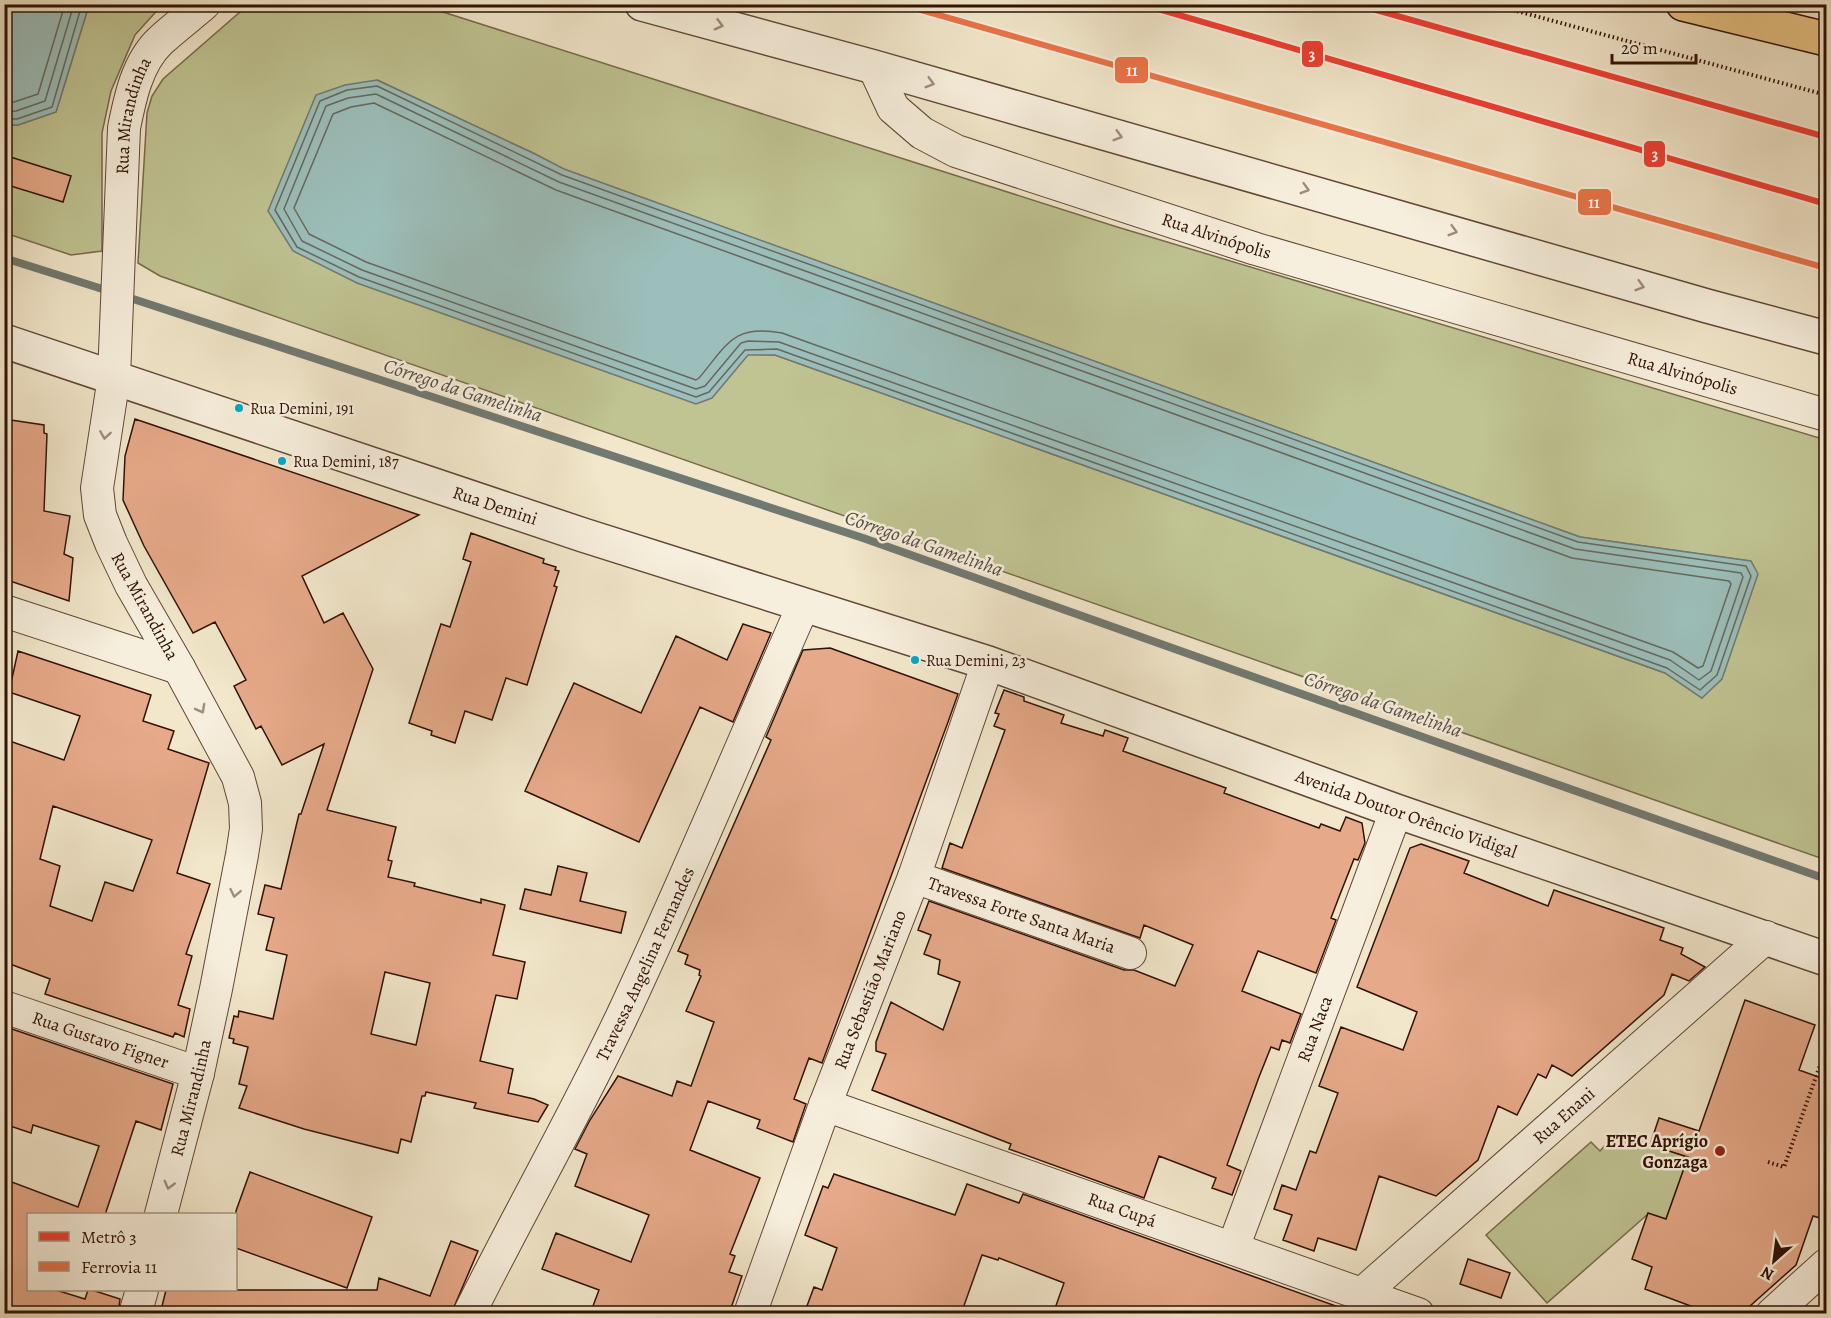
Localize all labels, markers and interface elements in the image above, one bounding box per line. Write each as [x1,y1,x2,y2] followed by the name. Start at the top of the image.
[713,18,724,30] one-way arrow
[1612,27,1696,65] scale bar
[1621,36,1658,60] text: 20 m
[1301,40,1324,68] line badge: 3
[1309,44,1316,66] text: 3
[110,52,157,175] street label: Rua Mirandinha
[1114,56,1149,84] line badge: 11
[1126,60,1138,82] text: 11
[924,76,935,88] one-way arrow
[1112,129,1122,141] one-way arrow
[1643,140,1666,168] line badge: 3
[1652,144,1659,166] text: 3
[1299,182,1310,194] one-way arrow
[1577,188,1612,216] line badge: 11
[1588,192,1600,214] text: 11
[1159,207,1274,265] street label: Rua Alvinópolis
[1448,224,1458,237] one-way arrow
[1634,279,1645,291] one-way arrow
[1625,346,1741,401] street label: Rua Alvinópolis
[380,352,546,429] water label: Córrego da Gamelinha
[250,398,354,420] place label: Rua Demini, 191
[233,402,245,414] marker: Rua Demini, 191
[99,430,111,439] one-way arrow
[293,451,399,473] place label: Rua Demini, 187
[276,455,288,467] marker: Rua Demini, 187
[450,480,541,531] street label: Rua Demini
[841,504,1006,583] water label: Córrego da Gamelinha
[105,548,185,665] street label: Rua Mirandinha
[926,650,1026,672] place label: Rua Demini, 23
[909,654,921,666] marker: Rua Demini, 23
[1300,665,1465,744] water label: Córrego da Gamelinha
[194,702,205,713] one-way arrow
[1291,763,1521,864] street label: Avenida Doutor Orêncio Vidigal
[590,863,700,1065] street label: Travessa Angelina Fernandes
[924,871,1119,959] street label: Travessa Forte Santa Maria
[229,887,242,897] one-way arrow
[828,906,912,1073] street label: Rua Sebastião Mariano
[1291,992,1338,1065] street label: Rua Naca
[29,1005,172,1074] street label: Rua Gustavo Figner
[165,1036,217,1159] street label: Rua Mirandinha
[1528,1082,1600,1150] street label: Rua Enani
[1605,1129,1708,1174] place label: ETEC Aprígio Gonzaga
[1713,1144,1727,1158] marker: ETEC Aprígio Gonzaga
[163,1180,176,1190] one-way arrow
[1085,1187,1160,1233] street label: Rua Cupá
[27,1213,237,1291] legend
[81,1225,137,1249] text: Metrô 3
[1744,1231,1804,1291] north arrow
[81,1255,157,1279] text: Ferrovia 11
[1757,1261,1778,1286] text: N

